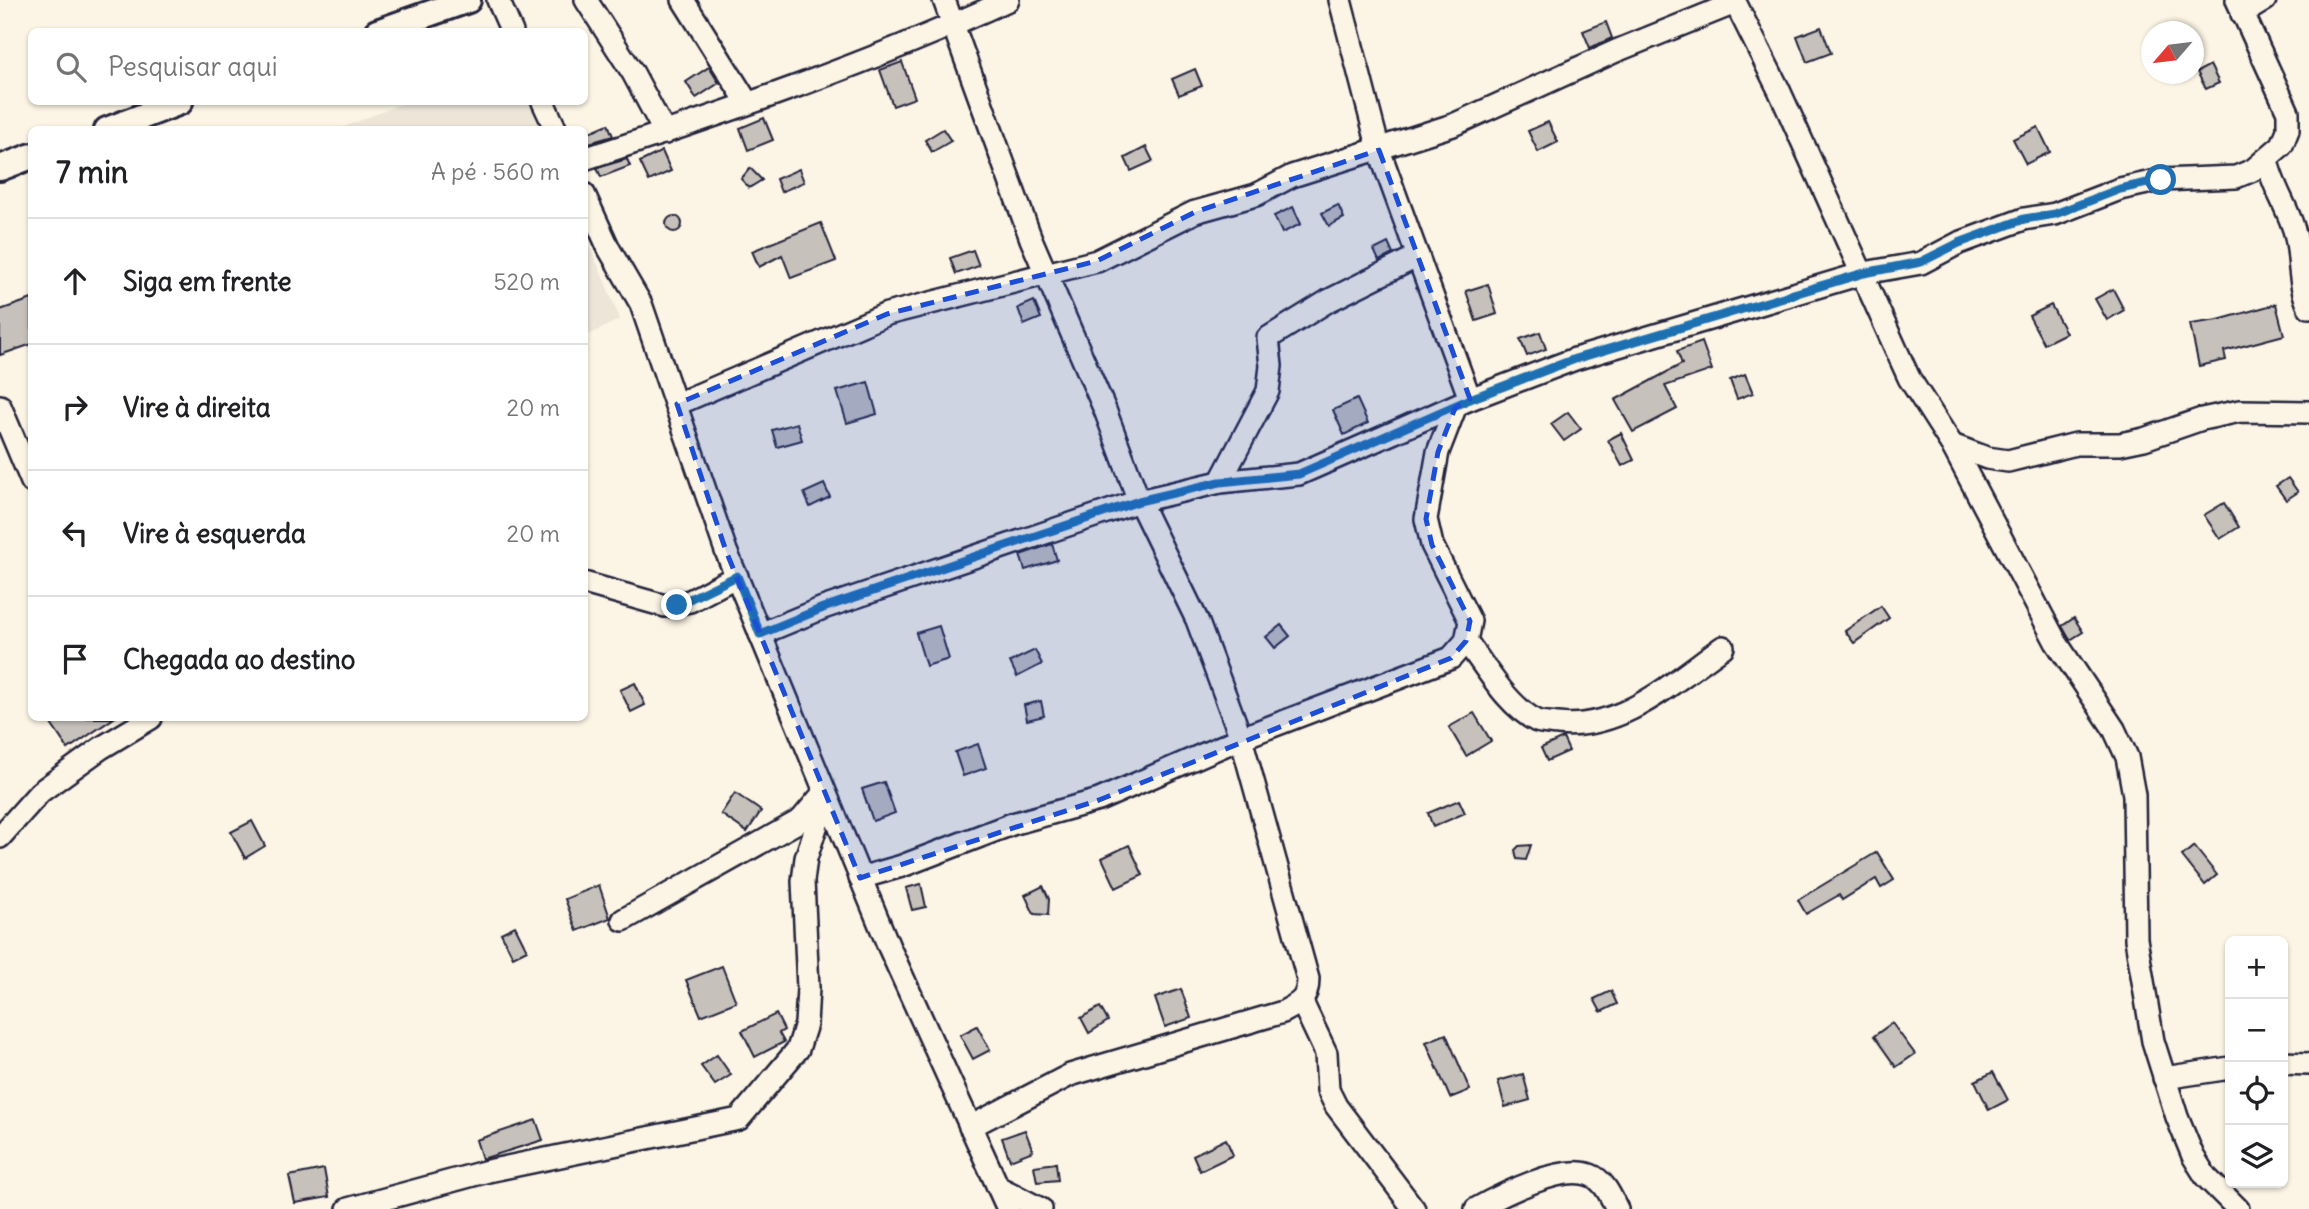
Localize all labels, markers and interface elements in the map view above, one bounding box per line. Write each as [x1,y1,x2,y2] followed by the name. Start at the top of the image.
[2141,21,2204,84] north arrow
[28,28,588,105] search box
[52,48,90,86] icon: search
[108,50,277,83] text: Pesquisar aqui
[56,153,128,191] text: 7 min
[431,157,560,186] text: A pé · 560 m
[2145,164,2176,195] route start
[56,262,94,300] icon: ahead
[123,265,291,298] text: Siga em frente
[493,267,560,296] text: 520 m
[56,388,94,426] icon: right
[123,391,271,424] text: Vire à direita
[507,393,560,422] text: 20 m
[56,514,94,552] icon: left
[123,517,306,550] text: Vire à esquerda
[507,519,560,548] text: 20 m
[661,589,692,620] route end
[56,640,94,678] icon: arrive
[123,643,355,676] text: Chegada ao destino
[2225,936,2288,1188] map controls
[2225,936,2288,999] button: +
[2225,999,2288,1062] button: −
[2225,1062,2288,1125] button: locate
[2225,1125,2288,1188] button: layers

